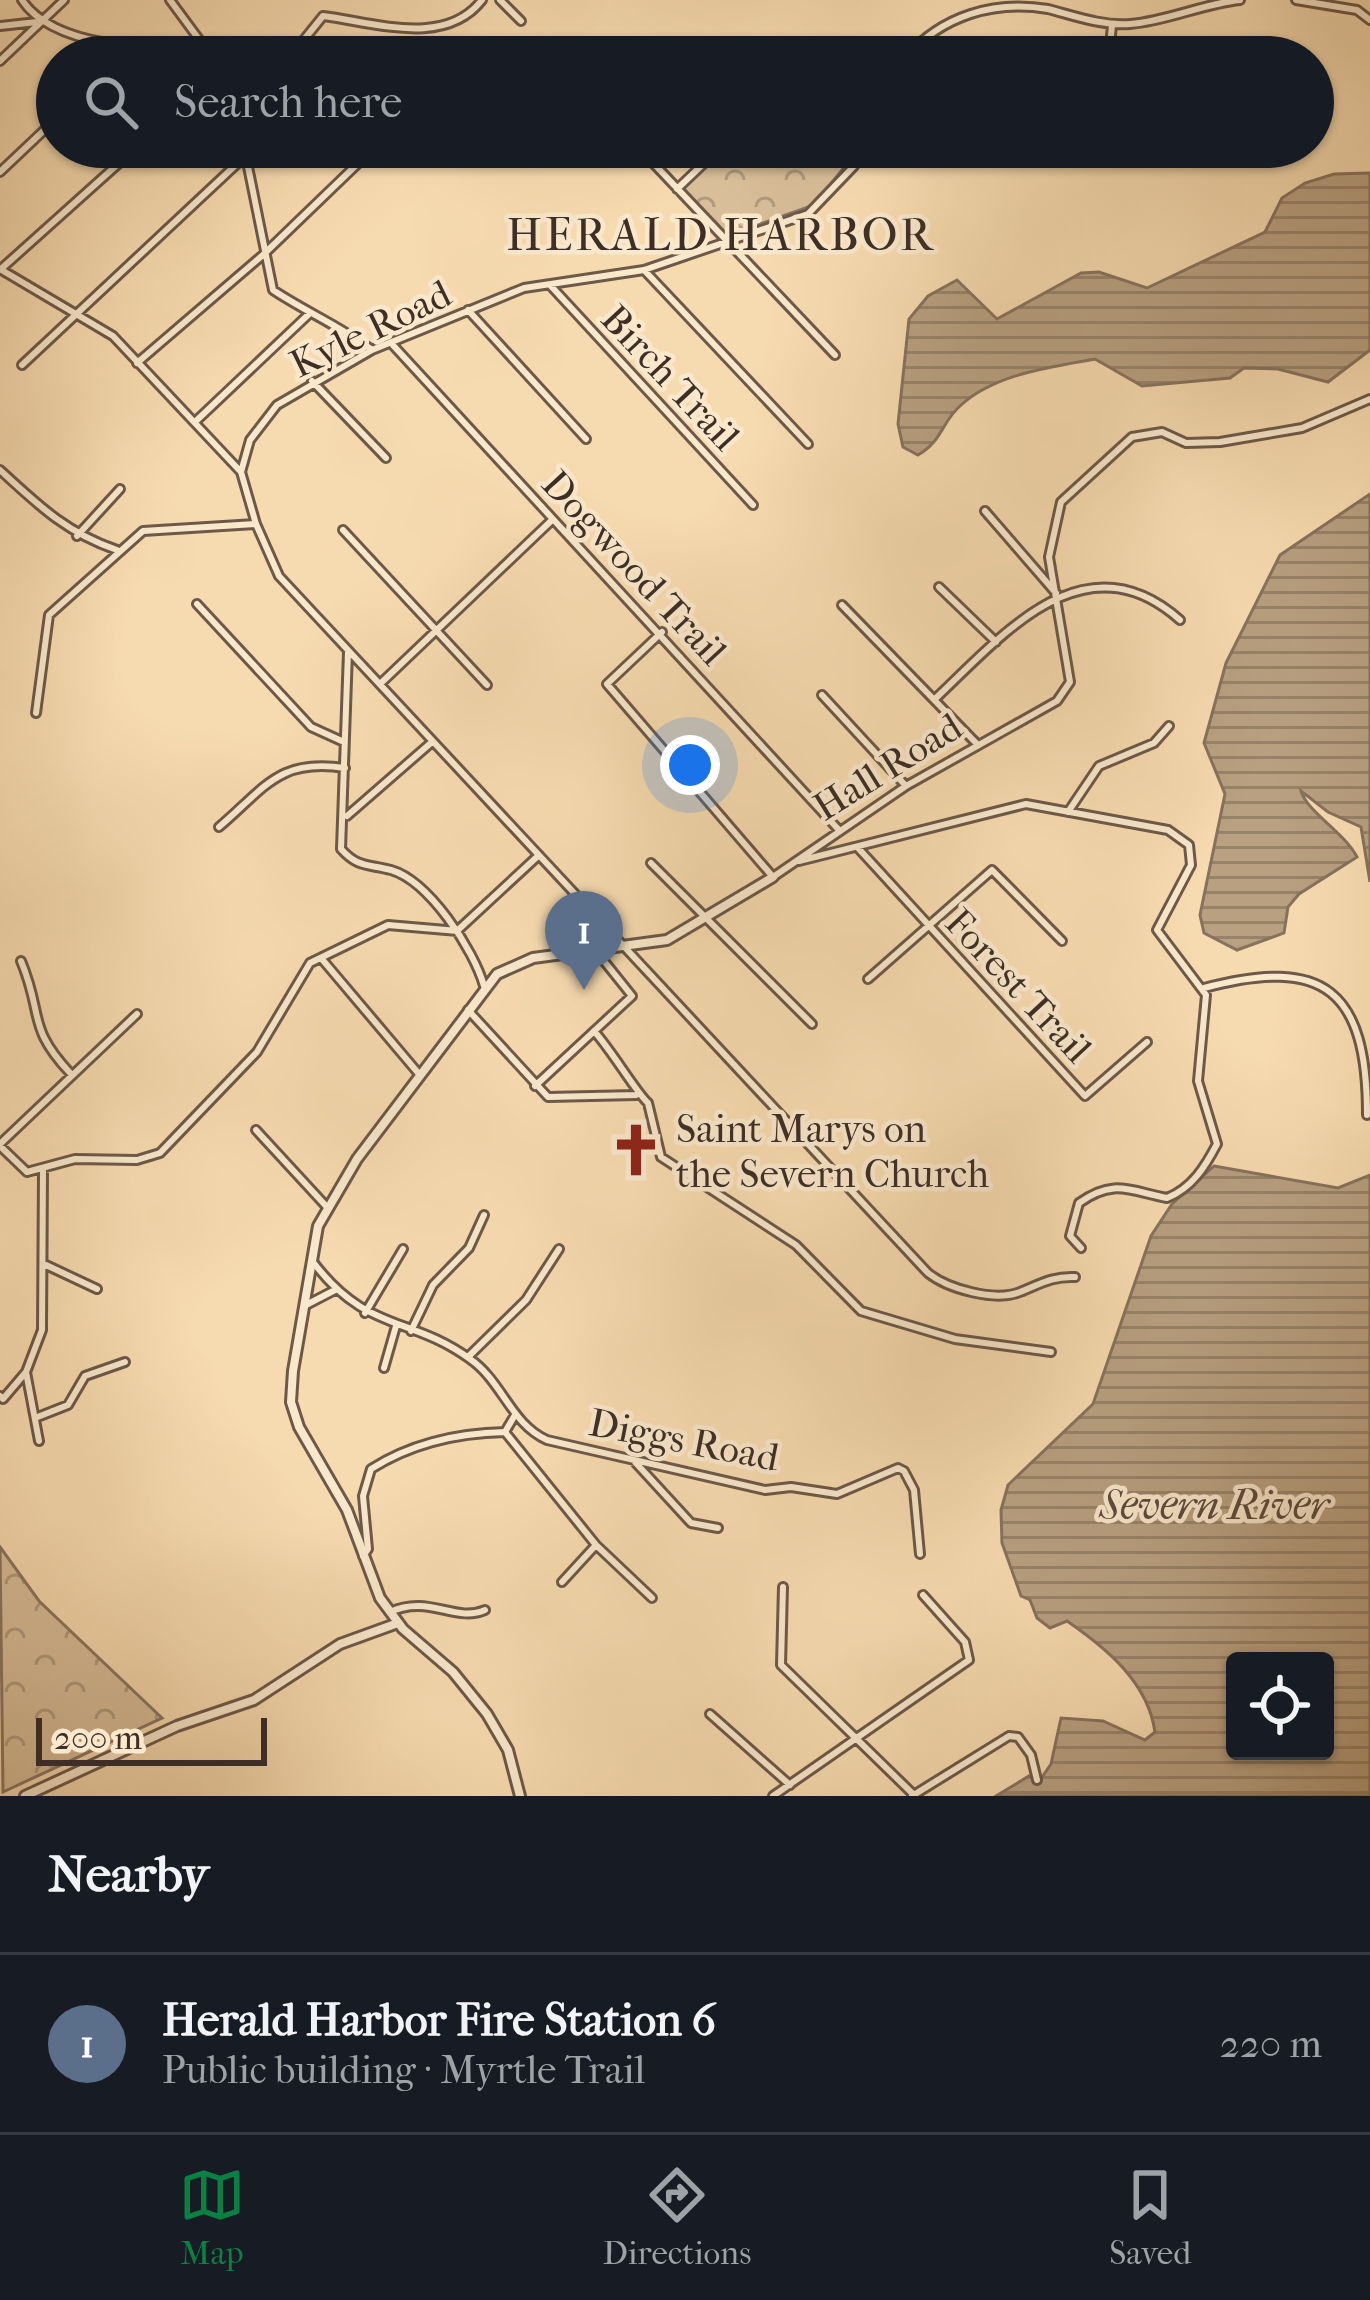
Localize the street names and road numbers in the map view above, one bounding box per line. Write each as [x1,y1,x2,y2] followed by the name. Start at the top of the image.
[283,270,459,387] street label: Kyle Road
[592,296,749,460] street label: Birch Trail
[532,461,736,675] street label: Dogwood Trail
[805,703,971,830] street label: Hall Road
[936,899,1101,1072] street label: Forest Trail
[585,1399,783,1481] street label: Diggs Road

